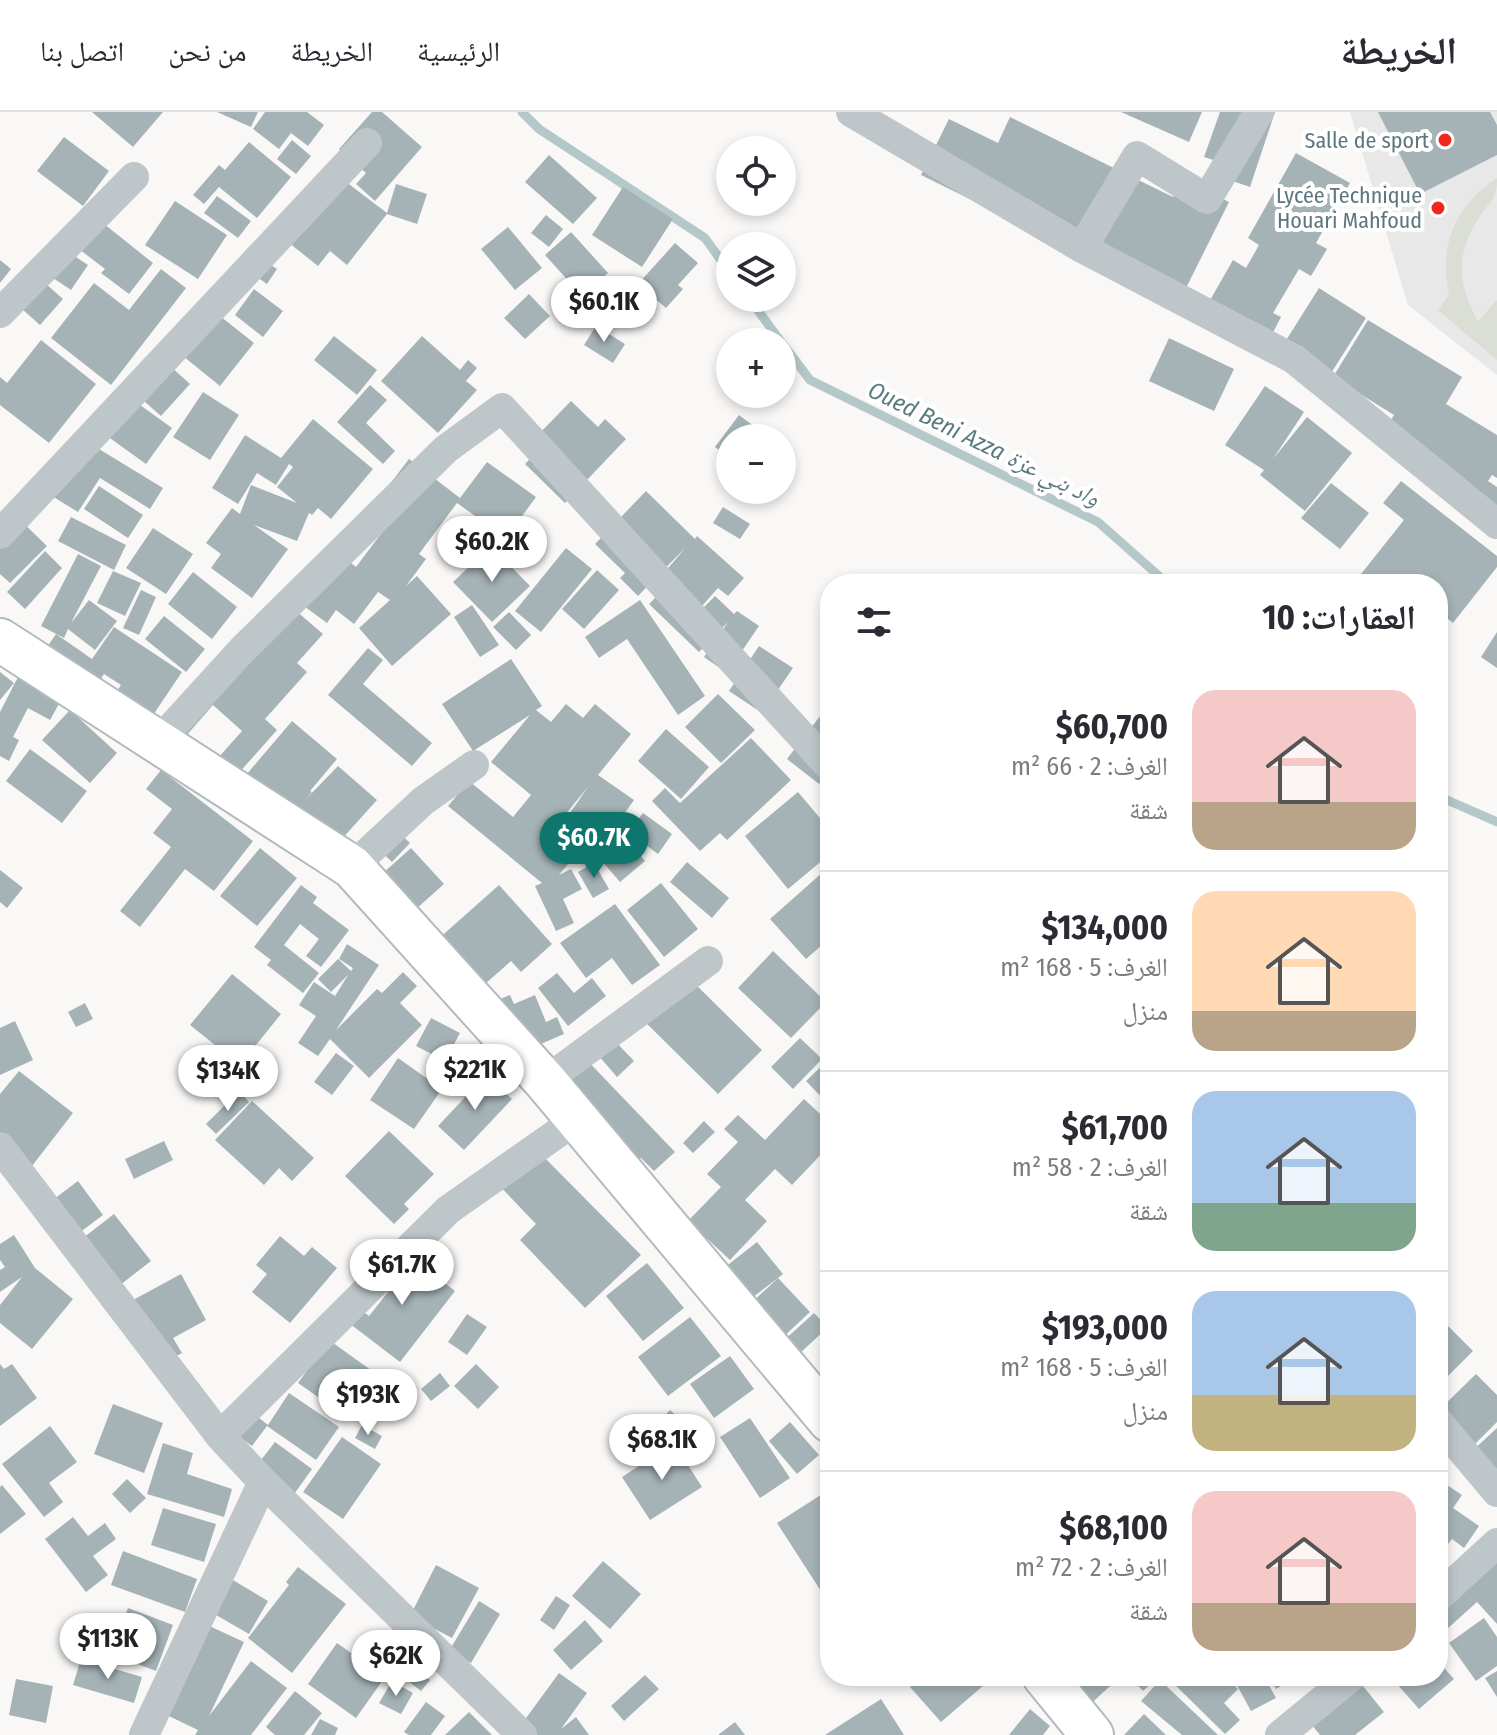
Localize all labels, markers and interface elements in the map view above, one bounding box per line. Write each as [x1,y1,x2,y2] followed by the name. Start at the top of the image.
[1340,28,1457,74] text: الخريطة
[40,35,124,68] text: اتصل بنا
[168,35,247,68] text: من نحن
[291,35,373,68] text: الخريطة
[417,35,500,68] text: الرئيسية
[1305,127,1430,154] place label: Salle de sport
[1436,131,1454,149] marker: Salle de sport
[716,136,796,504] map controls
[716,136,796,216] button: locate
[1276,182,1422,234] place label: Lycée Technique Houari Mahfoud
[1429,199,1447,217] marker: Lycée Technique Houari Mahfoud
[716,232,796,312] button: layers
[539,276,669,344] pin: $60.1K
[569,286,639,317] text: $60.1K
[716,328,796,408] button: +
[861,376,1104,517] water label: Oued Beni Azza واد بني عزة
[716,424,796,504] button: −
[427,516,557,584] pin: $60.2K
[455,526,529,557] text: $60.2K
[1262,597,1416,638] text: العقارات: 10
[852,600,896,644] icon: filters
[1056,706,1168,747] text: $60,700
[1256,722,1352,818] icon: home
[1011,751,1168,782] text: الغرف: 2 · 66 m²
[1129,795,1168,826] text: شقة
[529,812,659,880] pin: $60.7K
[558,822,630,853] text: $60.7K
[1042,907,1168,948] text: $134,000
[1256,923,1352,1019] icon: home
[1000,952,1168,983] text: الغرف: 5 · 168 m²
[1123,996,1168,1027] text: منزل
[419,1044,531,1112] pin: $221K
[172,1045,284,1113] pin: $134K
[444,1054,506,1085] text: $221K
[196,1055,260,1086] text: $134K
[1062,1107,1168,1148] text: $61,700
[1256,1123,1352,1219] icon: home
[1012,1152,1168,1183] text: الغرف: 2 · 58 m²
[1129,1196,1168,1227] text: شقة
[337,1239,467,1307] pin: $61.7K
[368,1249,436,1280] text: $61.7K
[1042,1307,1168,1348] text: $193,000
[1256,1323,1352,1419] icon: home
[1000,1352,1168,1383] text: الغرف: 5 · 168 m²
[312,1369,424,1437] pin: $193K
[336,1379,400,1410] text: $193K
[1123,1396,1168,1427] text: منزل
[597,1414,727,1482] pin: $68.1K
[627,1424,697,1455] text: $68.1K
[1060,1507,1168,1548] text: $68,100
[1256,1523,1352,1619] icon: home
[1015,1552,1168,1583] text: الغرف: 2 · 72 m²
[1129,1596,1168,1627] text: شقة
[52,1613,164,1681] pin: $113K
[78,1623,138,1654] text: $113K
[349,1630,443,1698] pin: $62K
[369,1640,423,1671] text: $62K

